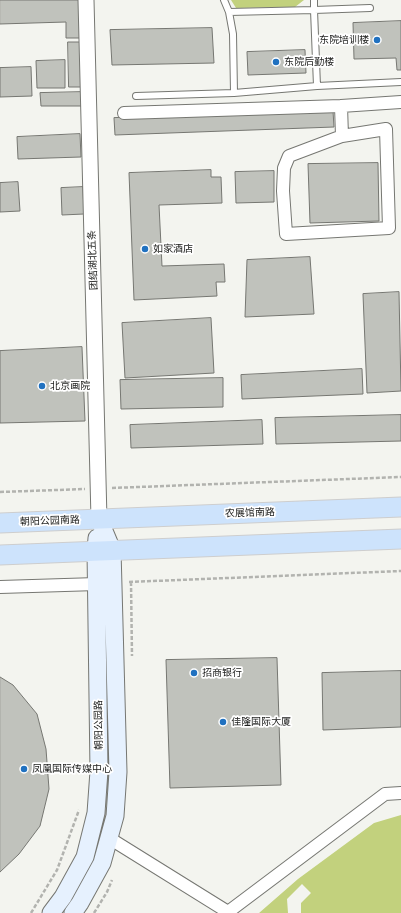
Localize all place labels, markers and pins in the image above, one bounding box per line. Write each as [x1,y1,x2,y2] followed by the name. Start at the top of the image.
[319,34,369,46] place label: 东院培训楼
[372,35,382,45] marker: 东院培训楼
[284,56,334,68] place label: 东院后勤楼
[271,57,281,67] marker: 东院后勤楼
[153,243,193,255] place label: 如家酒店
[140,244,150,254] marker: 如家酒店
[50,380,90,392] place label: 北京画院
[37,381,47,391] marker: 北京画院
[202,667,242,679] place label: 招商银行
[189,668,199,678] marker: 招商银行
[231,716,291,728] place label: 佳隆国际大厦
[218,717,228,727] marker: 佳隆国际大厦
[32,763,112,775] place label: 凤凰国际传媒中心
[19,764,29,774] marker: 凤凰国际传媒中心

